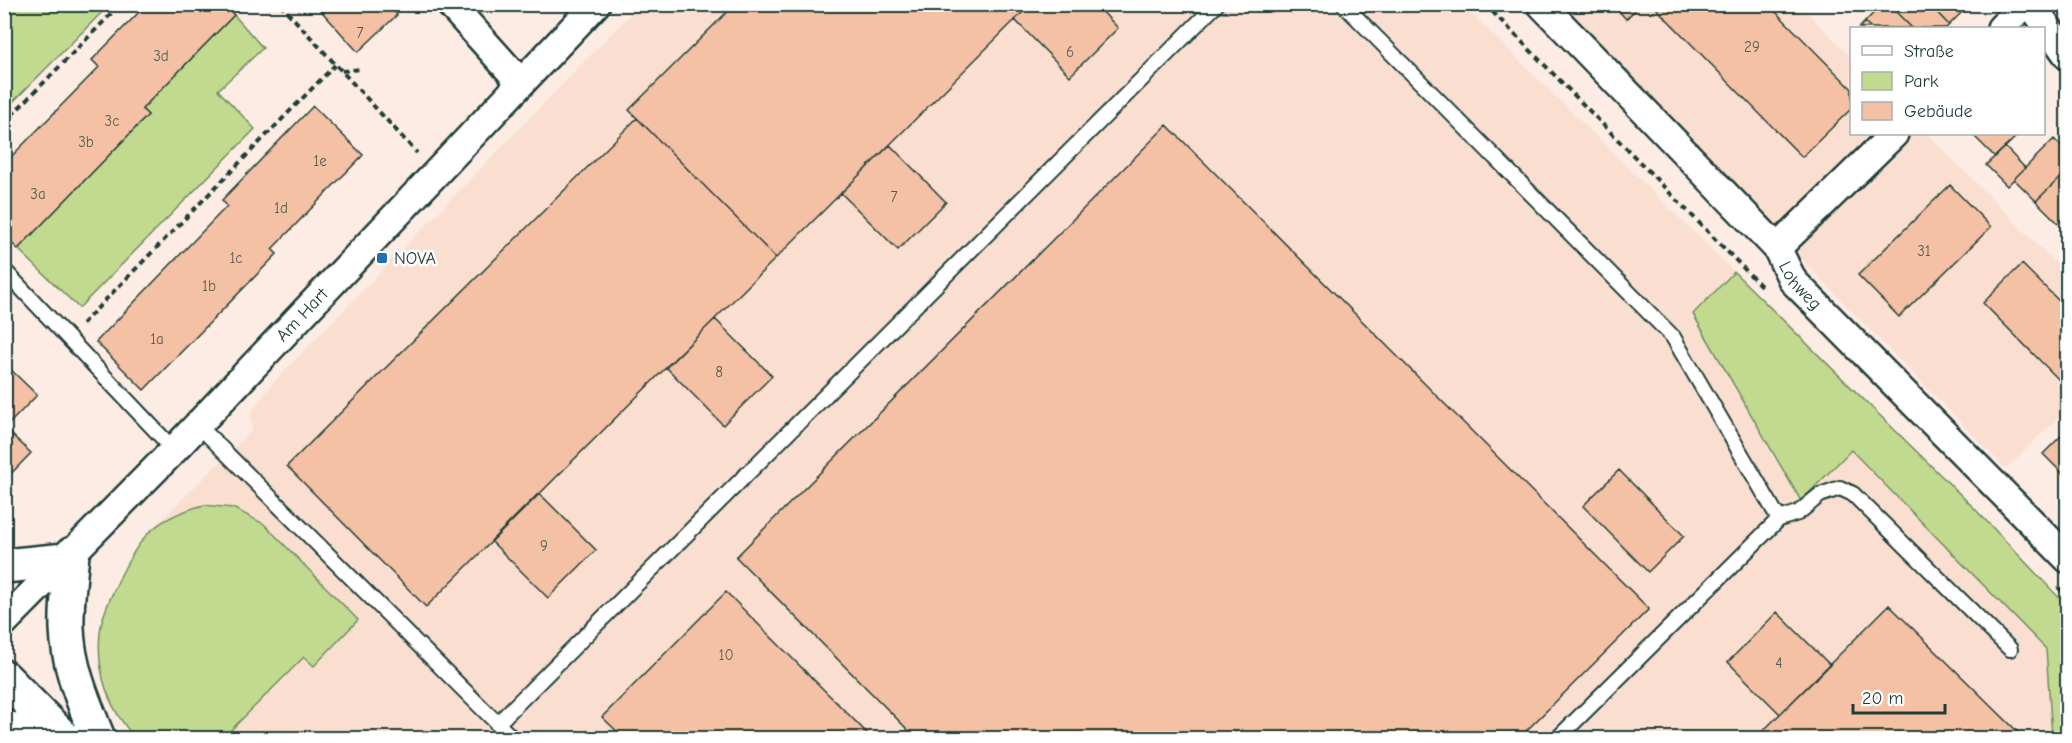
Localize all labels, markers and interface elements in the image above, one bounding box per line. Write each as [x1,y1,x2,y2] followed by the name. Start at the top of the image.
[356,24,364,42] house number: 7
[1850,27,2045,135] legend
[1744,38,1760,56] house number: 29
[1904,41,1954,62] text: Straße
[1066,43,1074,61] house number: 6
[153,47,169,65] house number: 3d
[1904,71,1939,92] text: Park
[1904,101,1973,122] text: Gebäude
[105,112,119,130] house number: 3c
[78,133,94,151] house number: 3b
[313,152,327,170] house number: 1e
[30,185,46,203] house number: 3a
[890,188,898,206] house number: 7
[274,199,288,217] house number: 1d
[1917,242,1931,260] house number: 31
[394,248,436,269] place label: NOVA
[229,249,243,267] house number: 1c
[375,251,389,265] marker: NOVA
[1774,258,1826,314] street label: Lohweg
[202,277,216,295] house number: 1b
[272,283,333,346] street label: Am Hart
[150,330,164,348] house number: 1a
[715,363,723,381] house number: 8
[540,537,548,555] house number: 9
[718,646,734,664] house number: 10
[1775,654,1783,672] house number: 4
[1853,677,1944,715] scale bar
[1862,688,1903,709] text: 20 m

